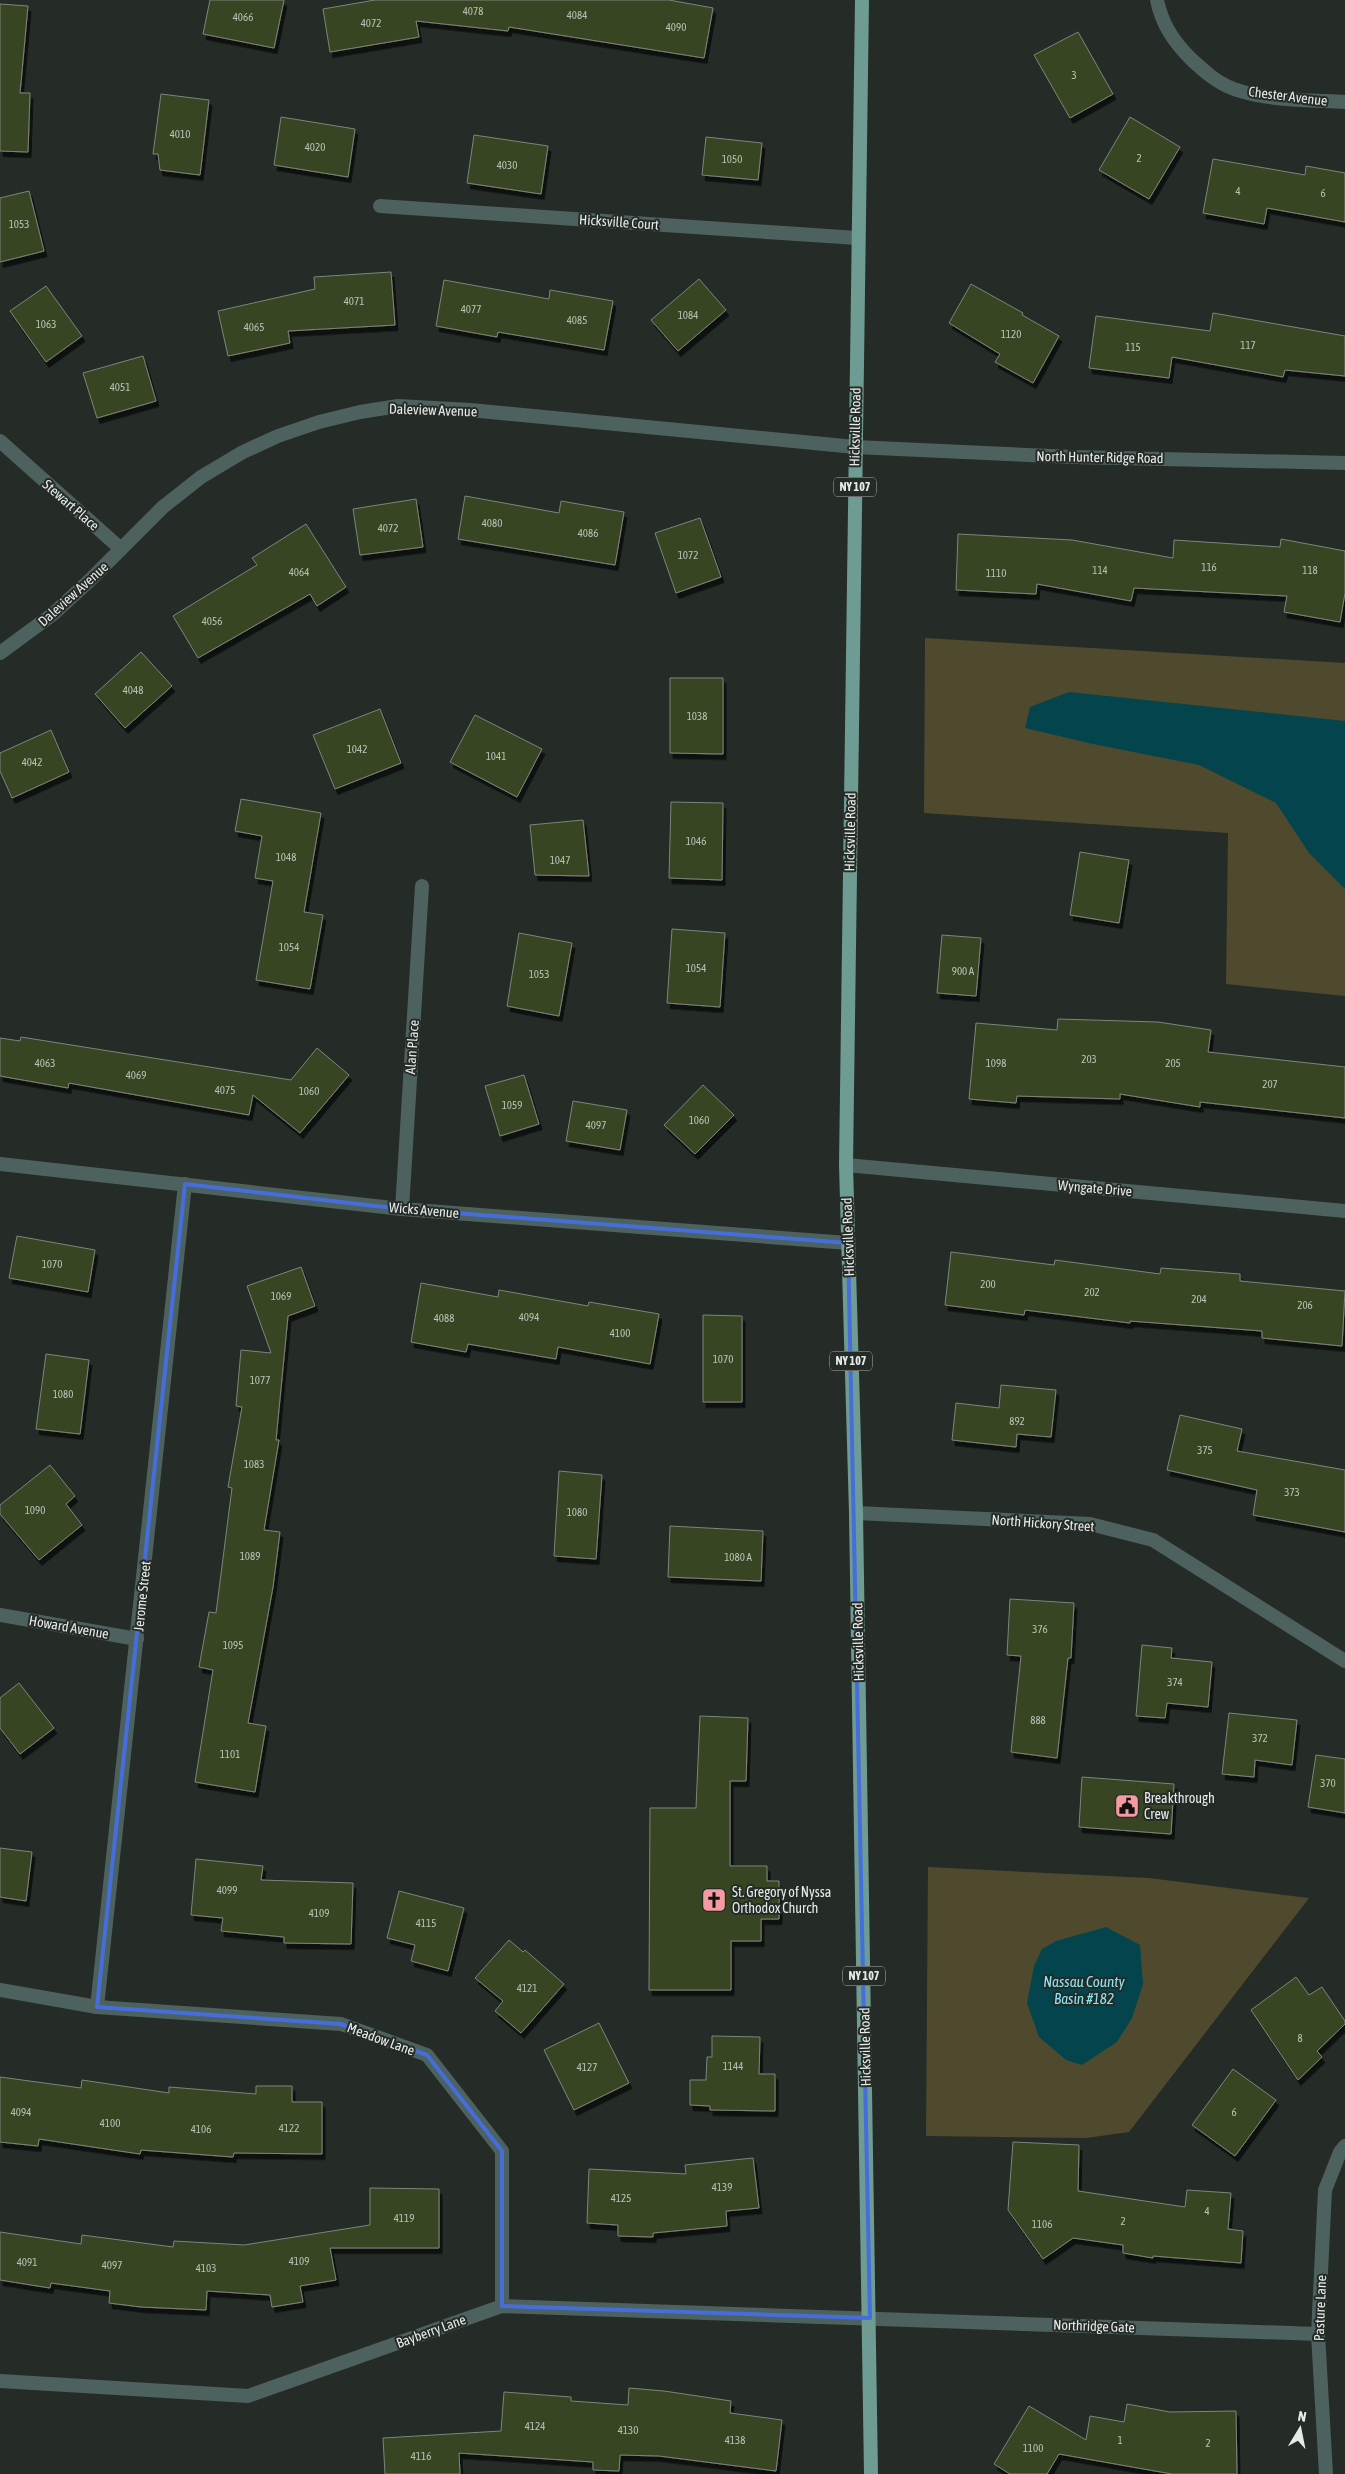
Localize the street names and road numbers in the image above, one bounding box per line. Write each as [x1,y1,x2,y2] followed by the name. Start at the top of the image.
[1248,83,1328,109] street label: Chester Avenue
[579,211,659,233] street label: Hicksville Court
[846,387,864,467] street label: Hicksville Road
[389,400,477,420] street label: Daleview Avenue
[1036,448,1164,466] street label: North Hunter Ridge Road
[40,476,102,534] street label: Stewart Place
[834,478,876,497] road number: NY 107
[35,558,111,630] street label: Daleview Avenue
[841,792,859,872] street label: Hicksville Road
[402,1019,422,1075] street label: Alan Place
[1057,1177,1133,1199] street label: Wyngate Drive
[839,1197,857,1277] street label: Hicksville Road
[388,1199,460,1221] street label: Wicks Avenue
[830,1352,872,1370] road number: NY 107
[991,1511,1095,1535] street label: North Hickory Street
[130,1560,154,1632] street label: Jerome Street
[849,1602,867,1682] street label: Hicksville Road
[28,1612,110,1642] street label: Howard Avenue
[843,1966,885,1985] road number: NY 107
[856,2007,874,2087] street label: Hicksville Road
[345,2019,417,2059] street label: Meadow Lane
[1311,2275,1329,2341] street label: Pasture Lane
[394,2311,468,2351] street label: Bayberry Lane
[1053,2317,1135,2335] street label: Northridge Gate

